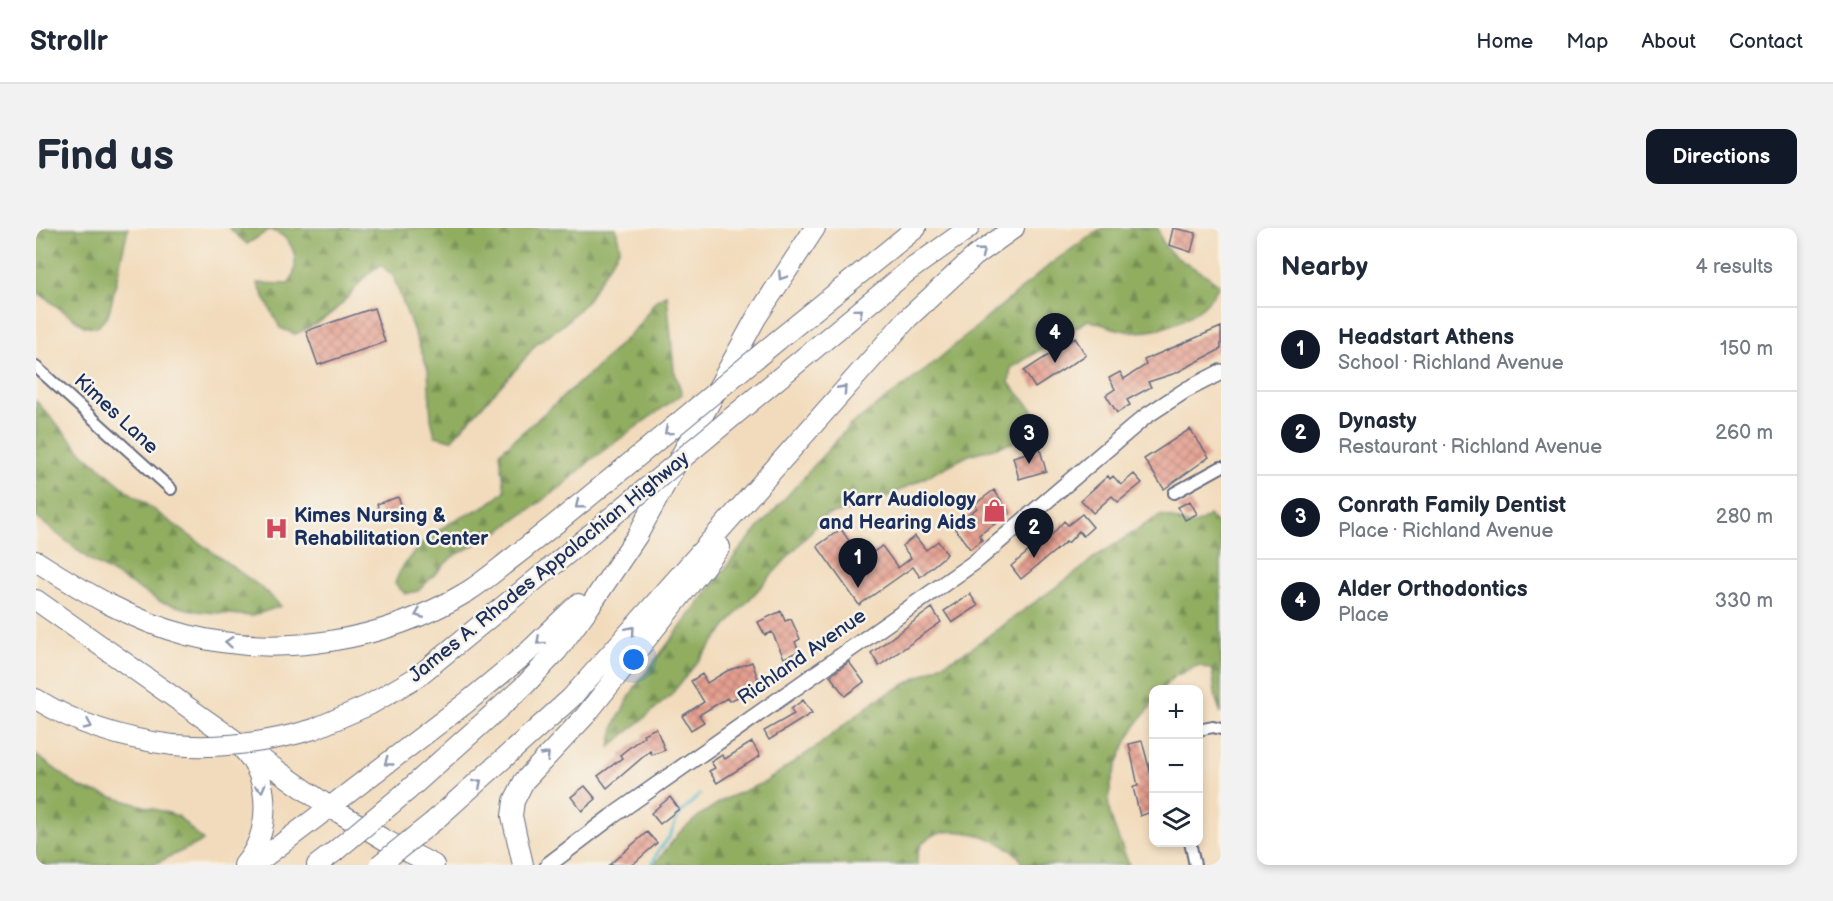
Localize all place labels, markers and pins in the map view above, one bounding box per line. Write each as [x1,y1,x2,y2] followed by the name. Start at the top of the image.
[1036,314,1074,363] pin: 4
[1010,414,1048,464] pin: 3
[819,488,977,535] place label: Karr Audiology and Hearing Aids
[981,498,1007,524] shop icon: Karr Audiology and Hearing Aids
[294,504,489,551] place label: Kimes Nursing & Rehabilitation Center
[1014,508,1054,558] pin: 2
[263,515,289,541] hospital icon: Kimes Nursing & Rehabilitation Center
[838,538,878,588] pin: 1

